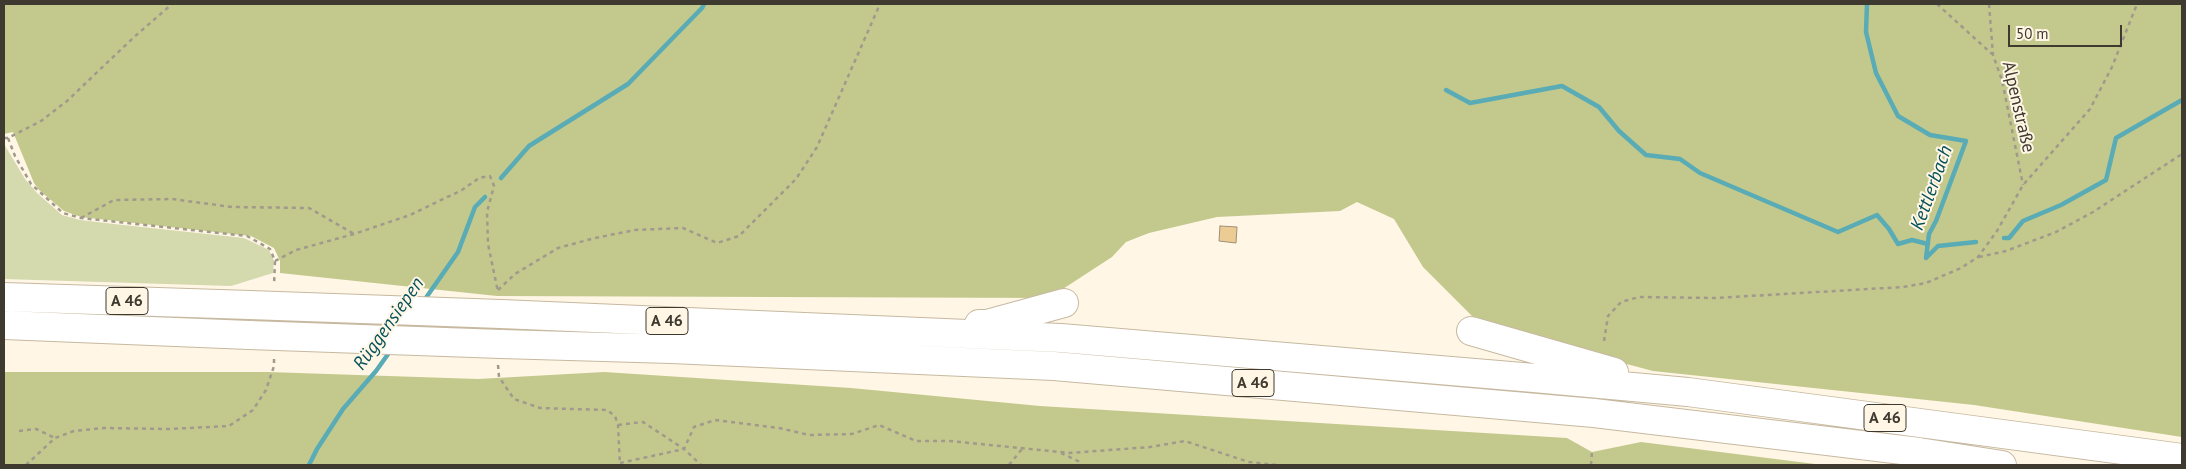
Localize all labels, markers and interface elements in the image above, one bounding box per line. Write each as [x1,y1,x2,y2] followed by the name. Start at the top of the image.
[2011,15,2125,47] scale bar
[2016,24,2049,43] text: 50 m
[1997,59,2039,155] street label: Alpenstraße
[1906,143,1958,233] water label: Kettlerbach
[349,273,429,375] water label: Rüggensiepen
[106,288,148,314] road number: A 46
[646,308,688,334] road number: A 46
[1232,369,1274,396] road number: A 46
[1864,404,1906,432] road number: A 46

